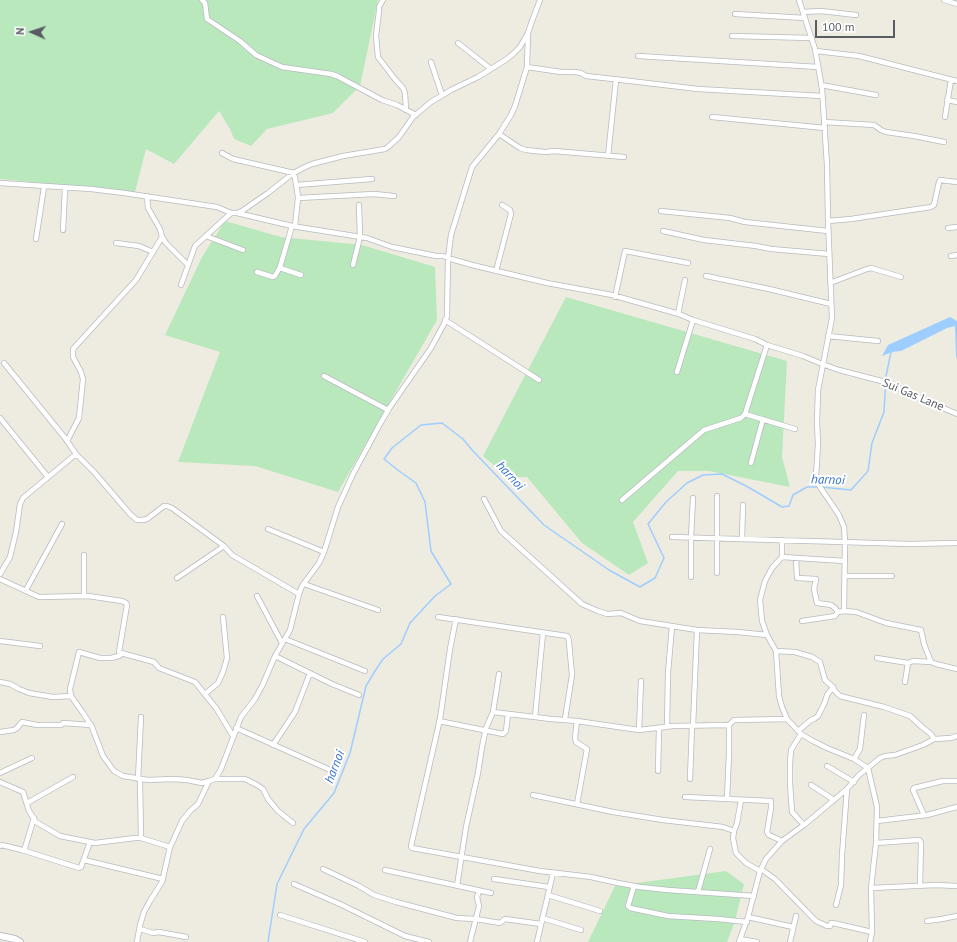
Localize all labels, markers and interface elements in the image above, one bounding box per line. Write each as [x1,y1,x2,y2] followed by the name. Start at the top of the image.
[12,12,52,52] north arrow
[817,12,897,38] scale bar
[822,19,855,34] text: 100 m
[13,27,27,35] text: N
[880,376,946,414] street label: Sui Gas Lane
[493,458,527,494] water label: harnoi
[811,472,845,488] water label: harnoi
[322,748,348,786] water label: harnoi

